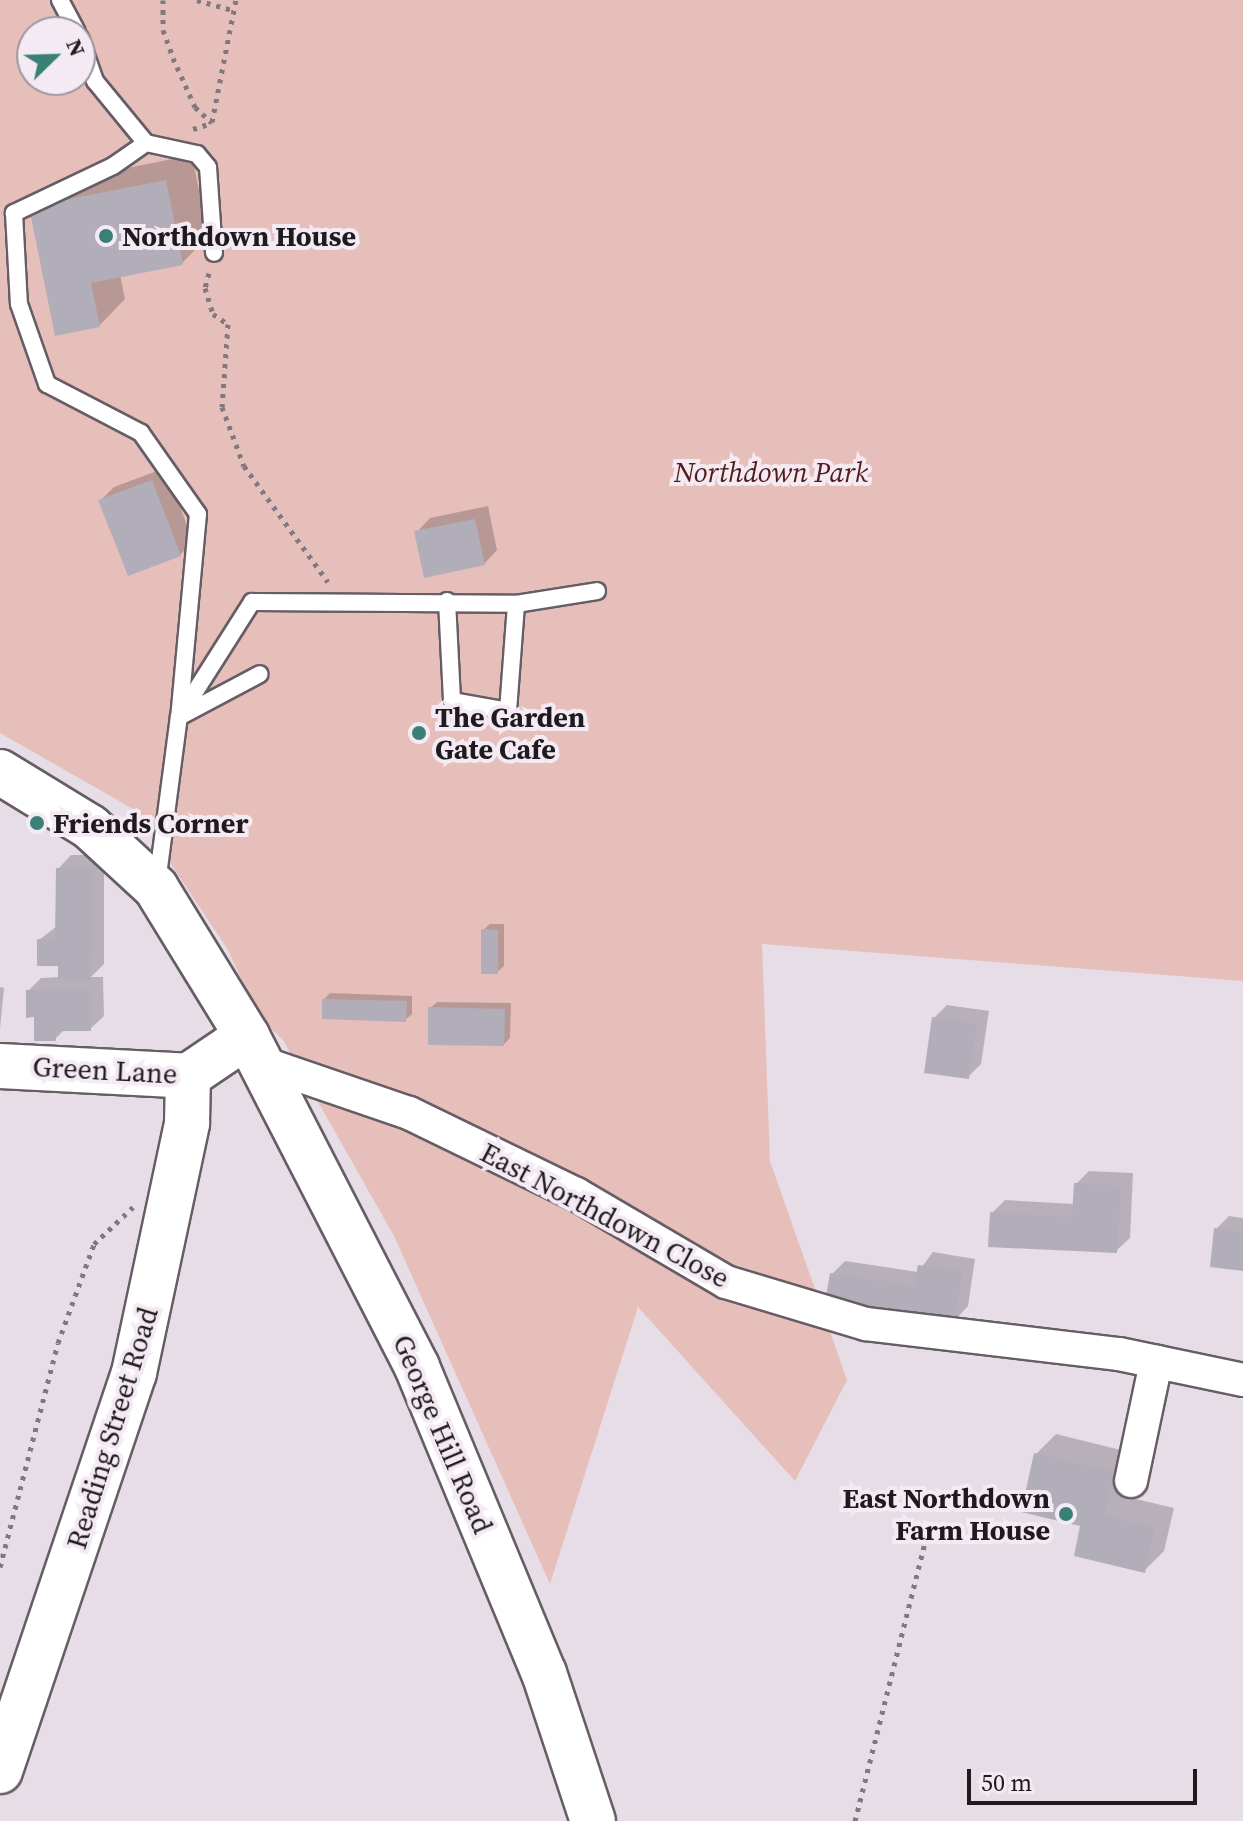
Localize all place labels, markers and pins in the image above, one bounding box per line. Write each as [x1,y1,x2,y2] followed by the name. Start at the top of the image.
[122,219,356,253] place label: Northdown House
[97,227,115,245] marker: Northdown House
[435,700,585,766] place label: The Garden Gate Cafe
[410,724,428,742] marker: The Garden Gate Cafe
[53,806,248,840] place label: Friends Corner
[28,814,46,832] marker: Friends Corner
[843,1481,1050,1547] place label: East Northdown Farm House
[1057,1505,1075,1523] marker: East Northdown Farm House

